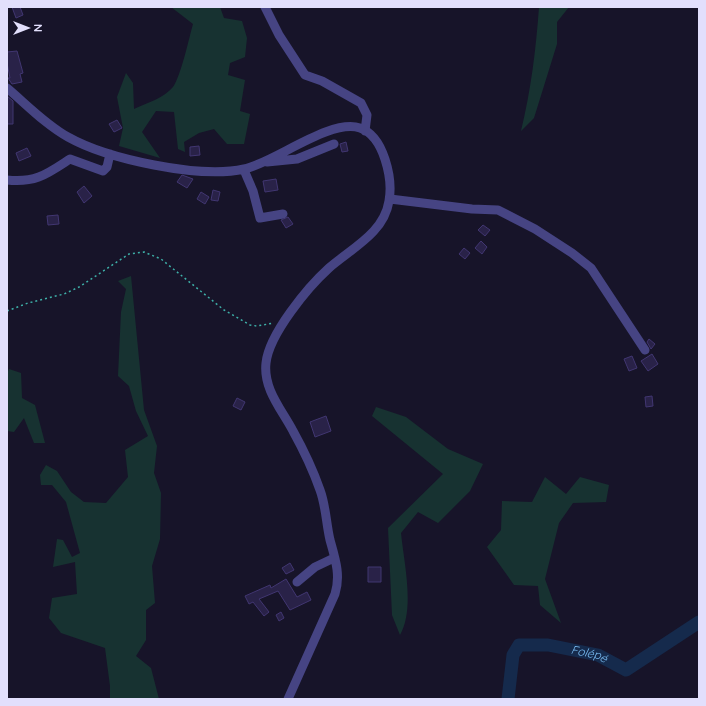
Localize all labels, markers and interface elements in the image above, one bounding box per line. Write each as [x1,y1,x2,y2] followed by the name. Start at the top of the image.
[8,8,48,48] north arrow
[31,24,45,32] text: N
[570,642,611,666] water label: Folépé

